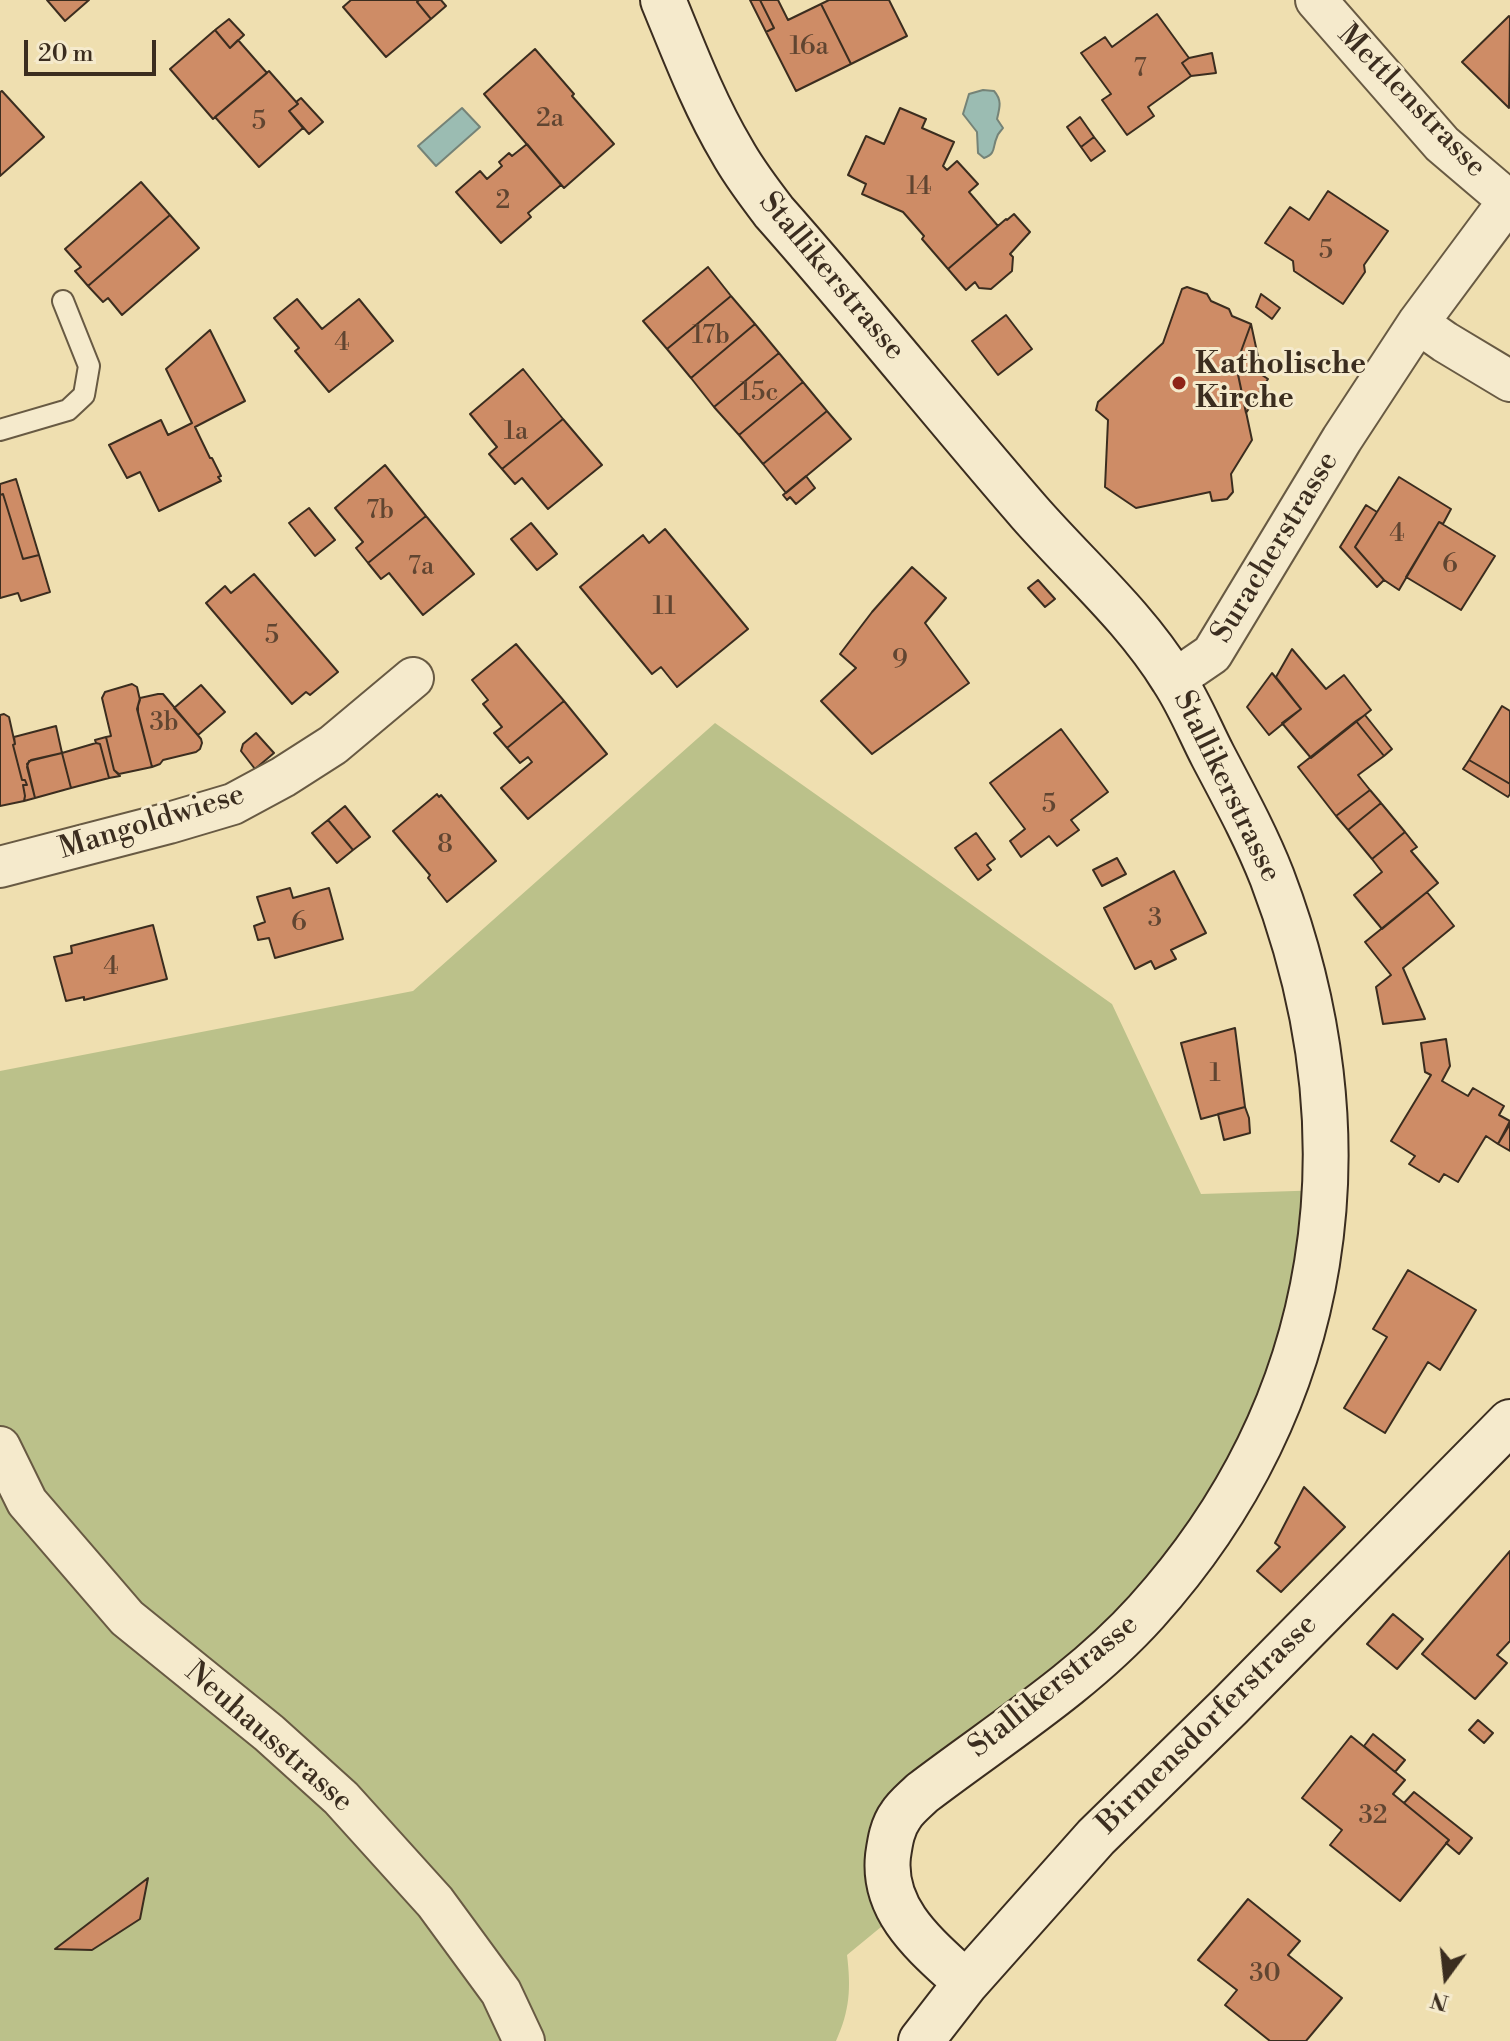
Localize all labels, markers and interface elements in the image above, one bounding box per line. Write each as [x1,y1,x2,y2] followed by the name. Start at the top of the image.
[1329,18,1493,186] street label: Mettlenstrasse
[28,24,160,74] scale bar
[789,32,829,64] house number: 16a
[38,39,94,69] text: 20 m
[1133,54,1147,86] house number: 7
[536,104,564,136] house number: 2a
[252,107,266,139] house number: 5
[906,172,932,204] house number: 14
[496,186,510,218] house number: 2
[750,186,912,368] street label: Stallikerstrasse
[1319,236,1333,268] house number: 5
[692,321,730,353] house number: 17b
[334,328,350,360] house number: 4
[1195,348,1366,418] place label: Katholische Kirche
[1170,374,1188,392] marker: Katholische Kirche
[740,378,778,410] house number: 15c
[504,417,528,449] house number: 1a
[1205,446,1347,650] street label: Suracherstrasse
[366,496,394,528] house number: 7b
[1389,519,1405,551] house number: 4
[1442,550,1458,582] house number: 6
[408,552,434,584] house number: 7a
[652,592,676,624] house number: 11
[265,621,279,653] house number: 5
[892,645,908,677] house number: 9
[1164,686,1288,888] street label: Stallikerstrasse
[149,708,179,740] house number: 3b
[55,778,249,868] street label: Mangoldwiese
[1042,790,1056,822] house number: 5
[437,830,453,862] house number: 8
[1148,904,1162,936] house number: 3
[291,908,307,940] house number: 6
[103,952,119,984] house number: 4
[1209,1059,1221,1091] house number: 1
[1090,1607,1326,1843] street label: Birmensdorferstrasse
[962,1608,1146,1766] street label: Stallikerstrasse
[177,1655,359,1821] street label: Neuhausstrasse
[1358,1801,1388,1833] house number: 32
[1406,1937,1486,2017] north arrow
[1249,1959,1281,1991] house number: 30
[1428,1985,1452,2016] text: N

